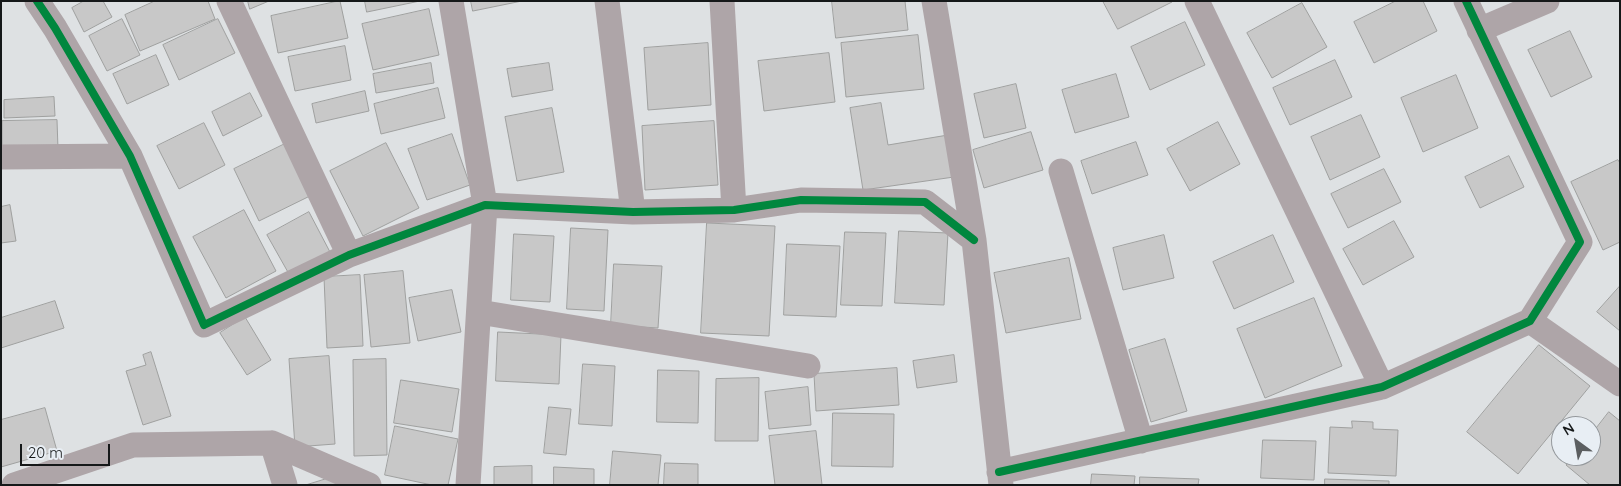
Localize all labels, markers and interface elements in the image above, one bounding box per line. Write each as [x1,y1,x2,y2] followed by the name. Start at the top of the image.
[1551,416,1601,466] north arrow
[1559,419,1578,439] text: N
[22,434,112,466] scale bar
[28,443,63,462] text: 20 m

